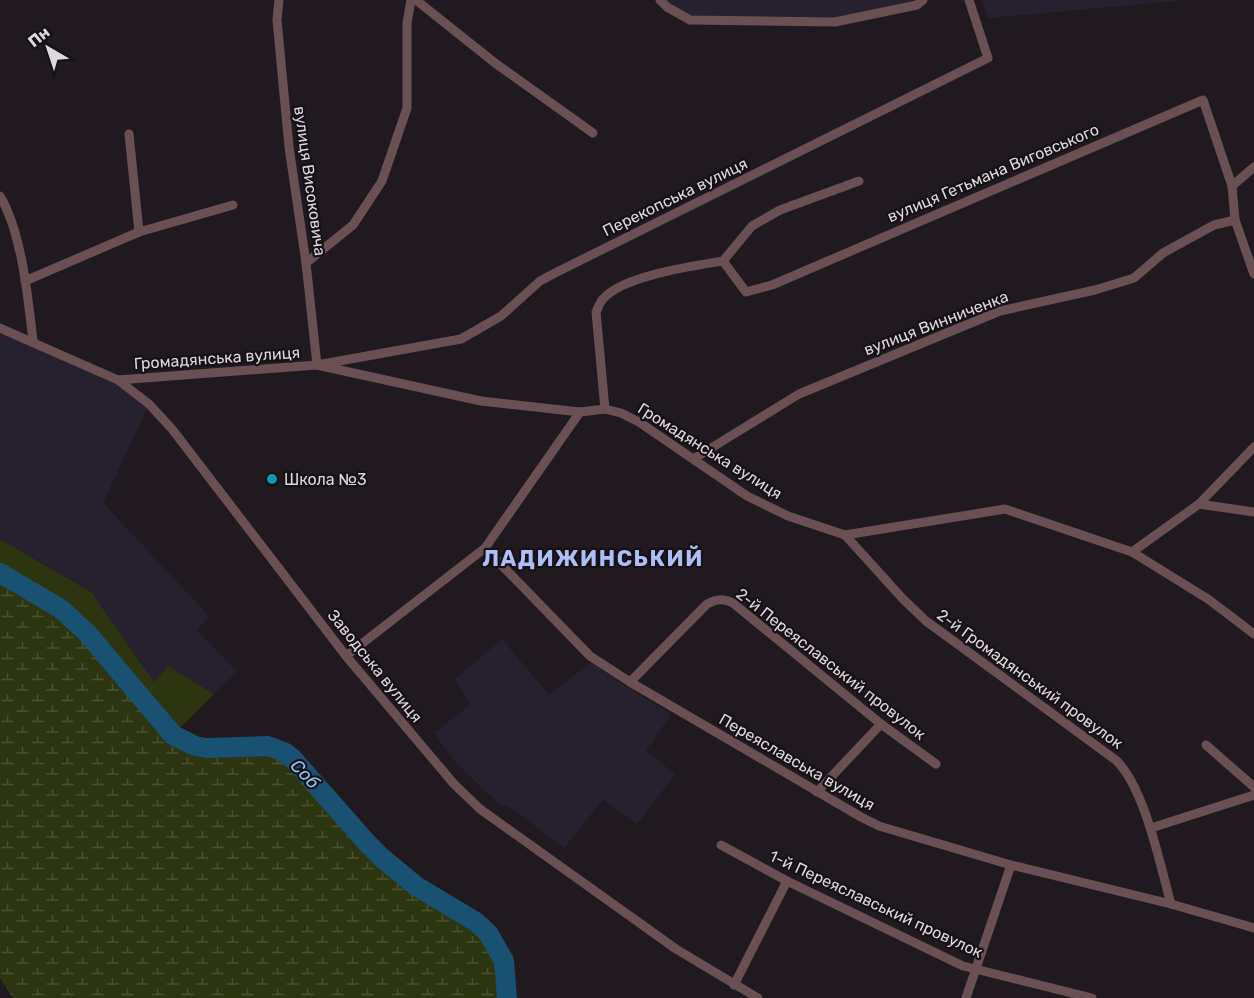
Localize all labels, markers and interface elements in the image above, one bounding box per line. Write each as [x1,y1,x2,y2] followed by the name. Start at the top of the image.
[18,18,78,78] north arrow
[24,22,53,51] text: Пн
[290,105,330,257] street label: вулиця Високовича
[884,120,1102,226] street label: вулиця Гетьмана Виговського
[599,154,751,240] street label: Перекопська вулиця
[861,287,1011,359] street label: вулиця Винниченка
[133,343,301,373] street label: Громадянська вулиця
[634,399,786,503] street label: Громадянська вулиця
[284,470,367,489] place label: Школа №3
[265,472,279,486] marker: Школа №3
[482,545,704,572] district label: ЛАДИЖИНСЬКИЙ
[732,584,930,744] street label: 2-й Переяславський провулок
[933,605,1127,753] street label: 2-й Громадянський провулок
[324,606,426,726] street label: Заводська вулиця
[716,710,878,814] street label: Переяславська вулиця
[286,755,325,794] water label: Соб
[766,846,986,962] street label: 1-й Переяславський провулок

